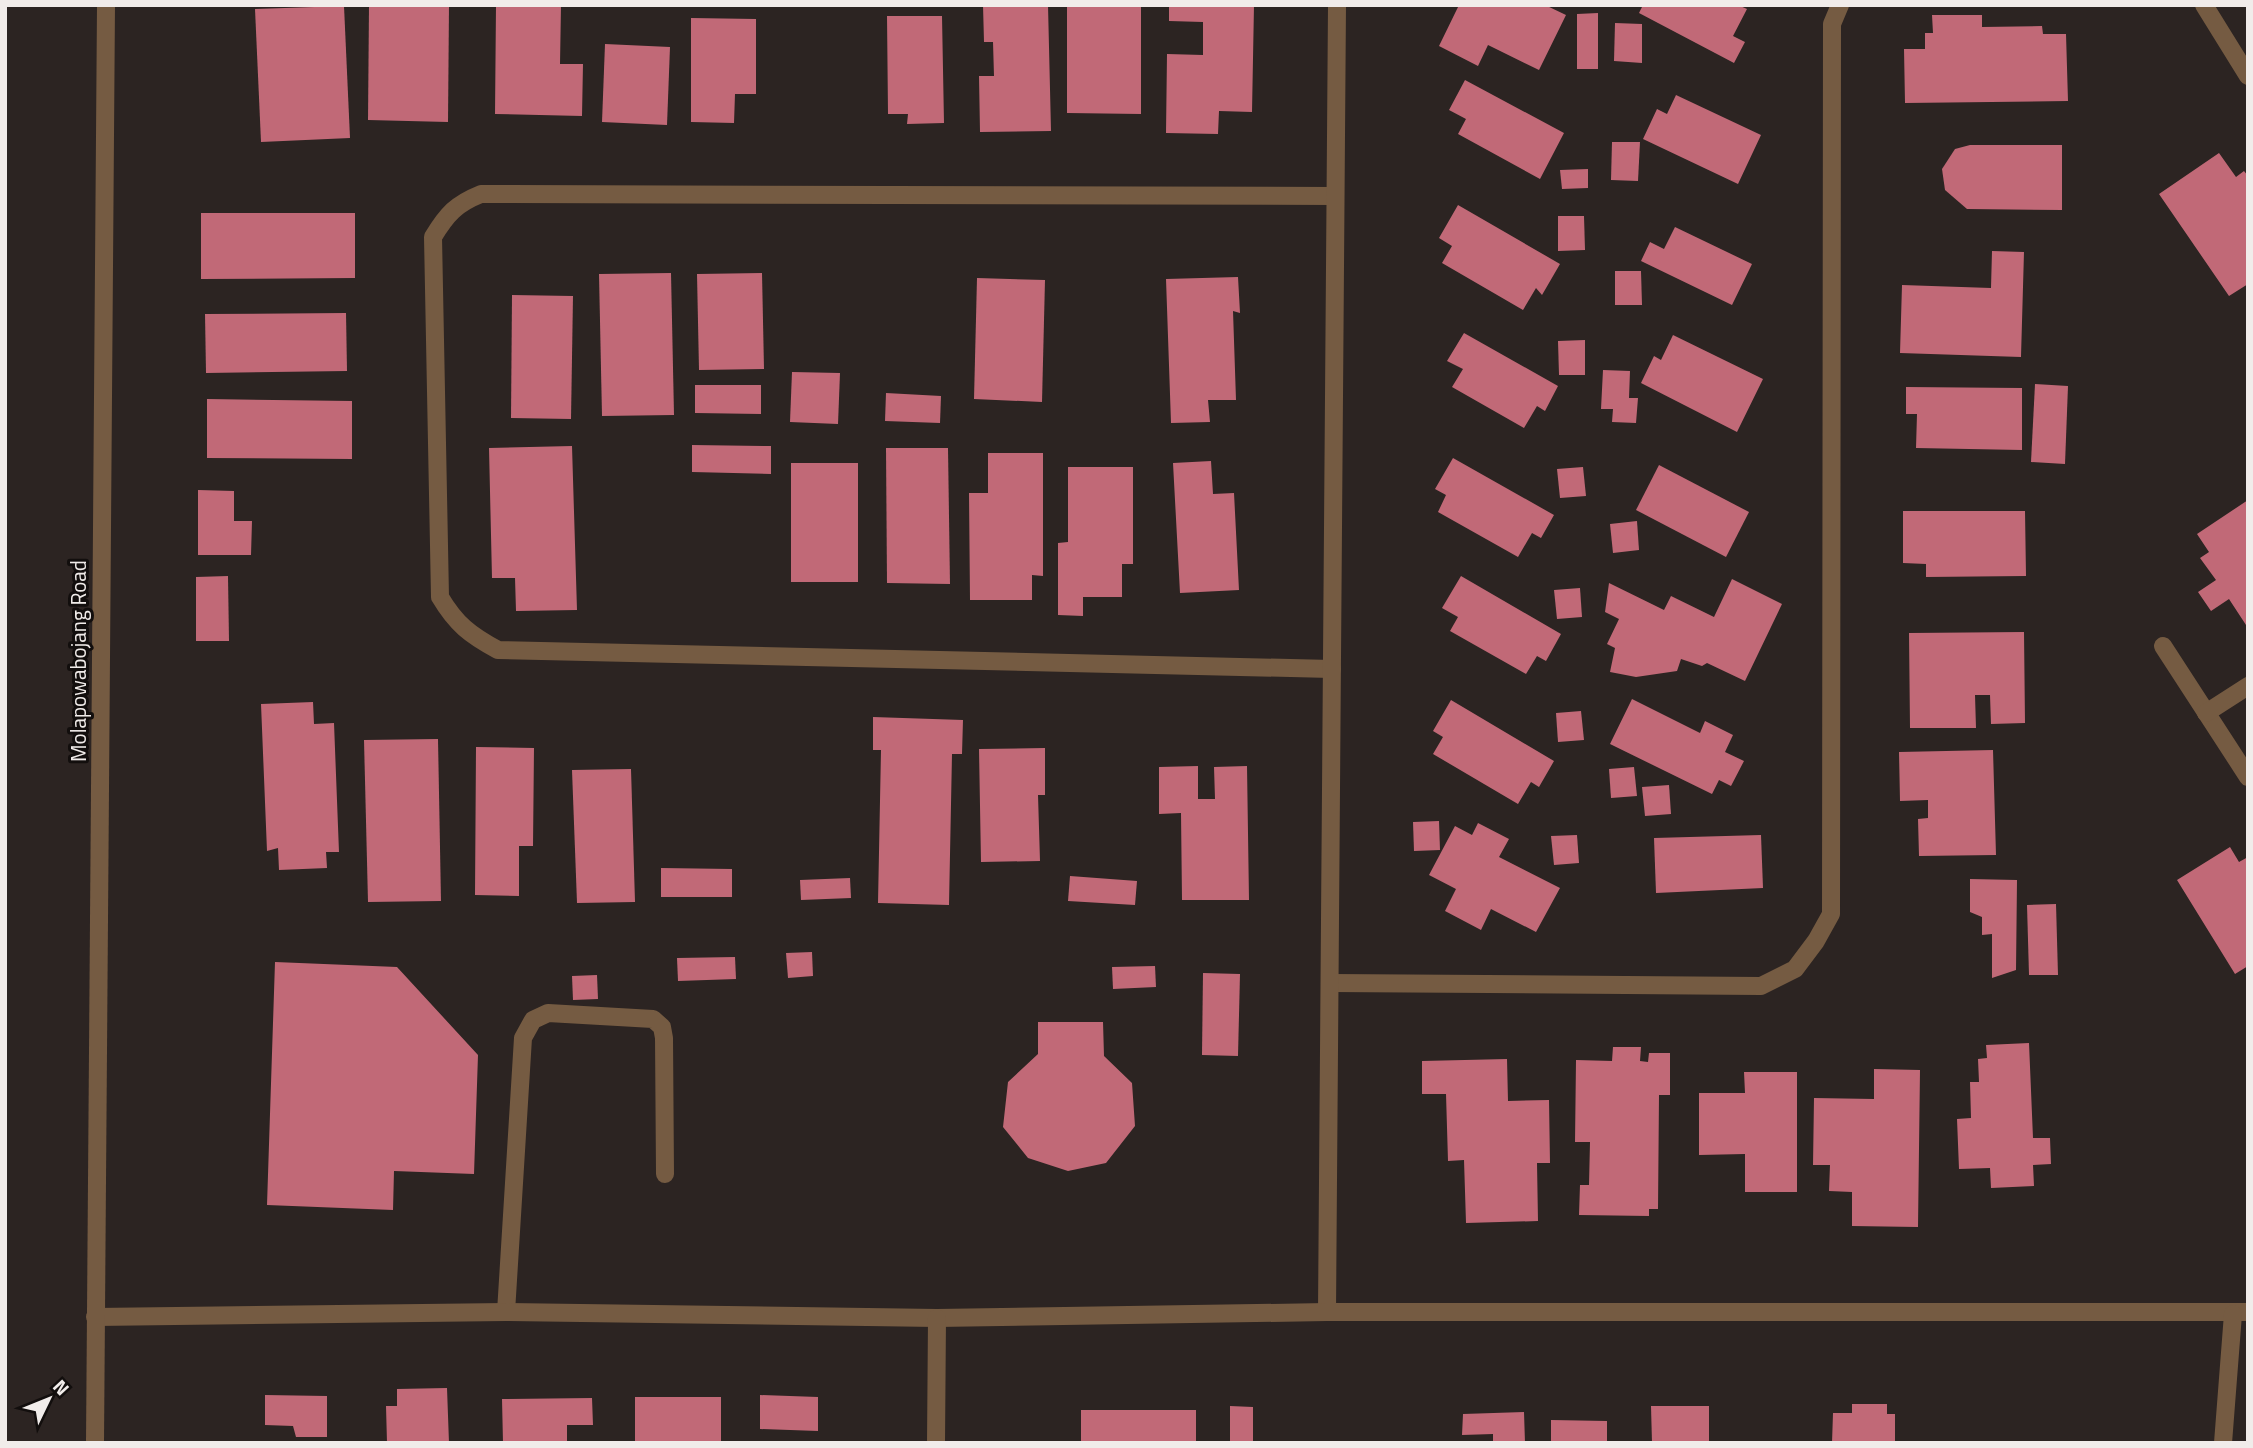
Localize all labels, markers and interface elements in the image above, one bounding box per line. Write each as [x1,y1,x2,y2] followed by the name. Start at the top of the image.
[62,560,94,762] street label: Molapowabojang Road
[14,1364,84,1434] north arrow
[47,1372,77,1402] text: N

